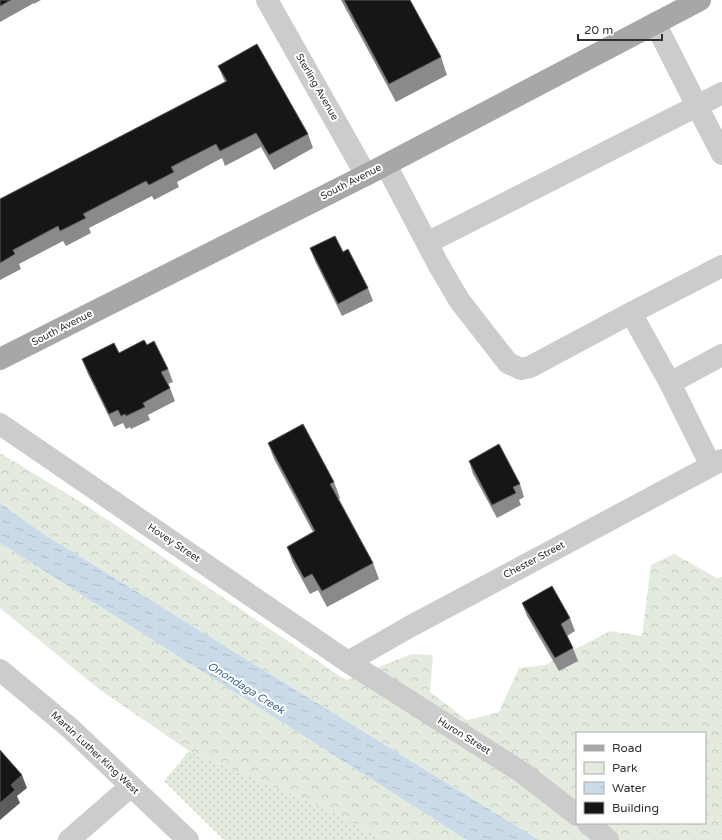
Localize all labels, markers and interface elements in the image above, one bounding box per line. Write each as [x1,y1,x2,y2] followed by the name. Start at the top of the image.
[578,16,662,42] scale bar
[584,23,613,37] text: 20 m
[293,52,341,123] street label: Sterling Avenue
[319,161,384,202] street label: South Avenue
[30,307,95,348] street label: South Avenue
[145,521,203,565] street label: Hovey Street
[501,539,567,581] street label: Chester Street
[205,659,288,717] water label: Onondaga Creek
[48,709,142,797] street label: Martin Luther King West
[435,715,493,757] street label: Huron Street
[576,732,706,824] legend
[612,741,642,755] text: Road
[612,761,638,775] text: Park
[612,781,647,795] text: Water
[612,801,659,815] text: Building

